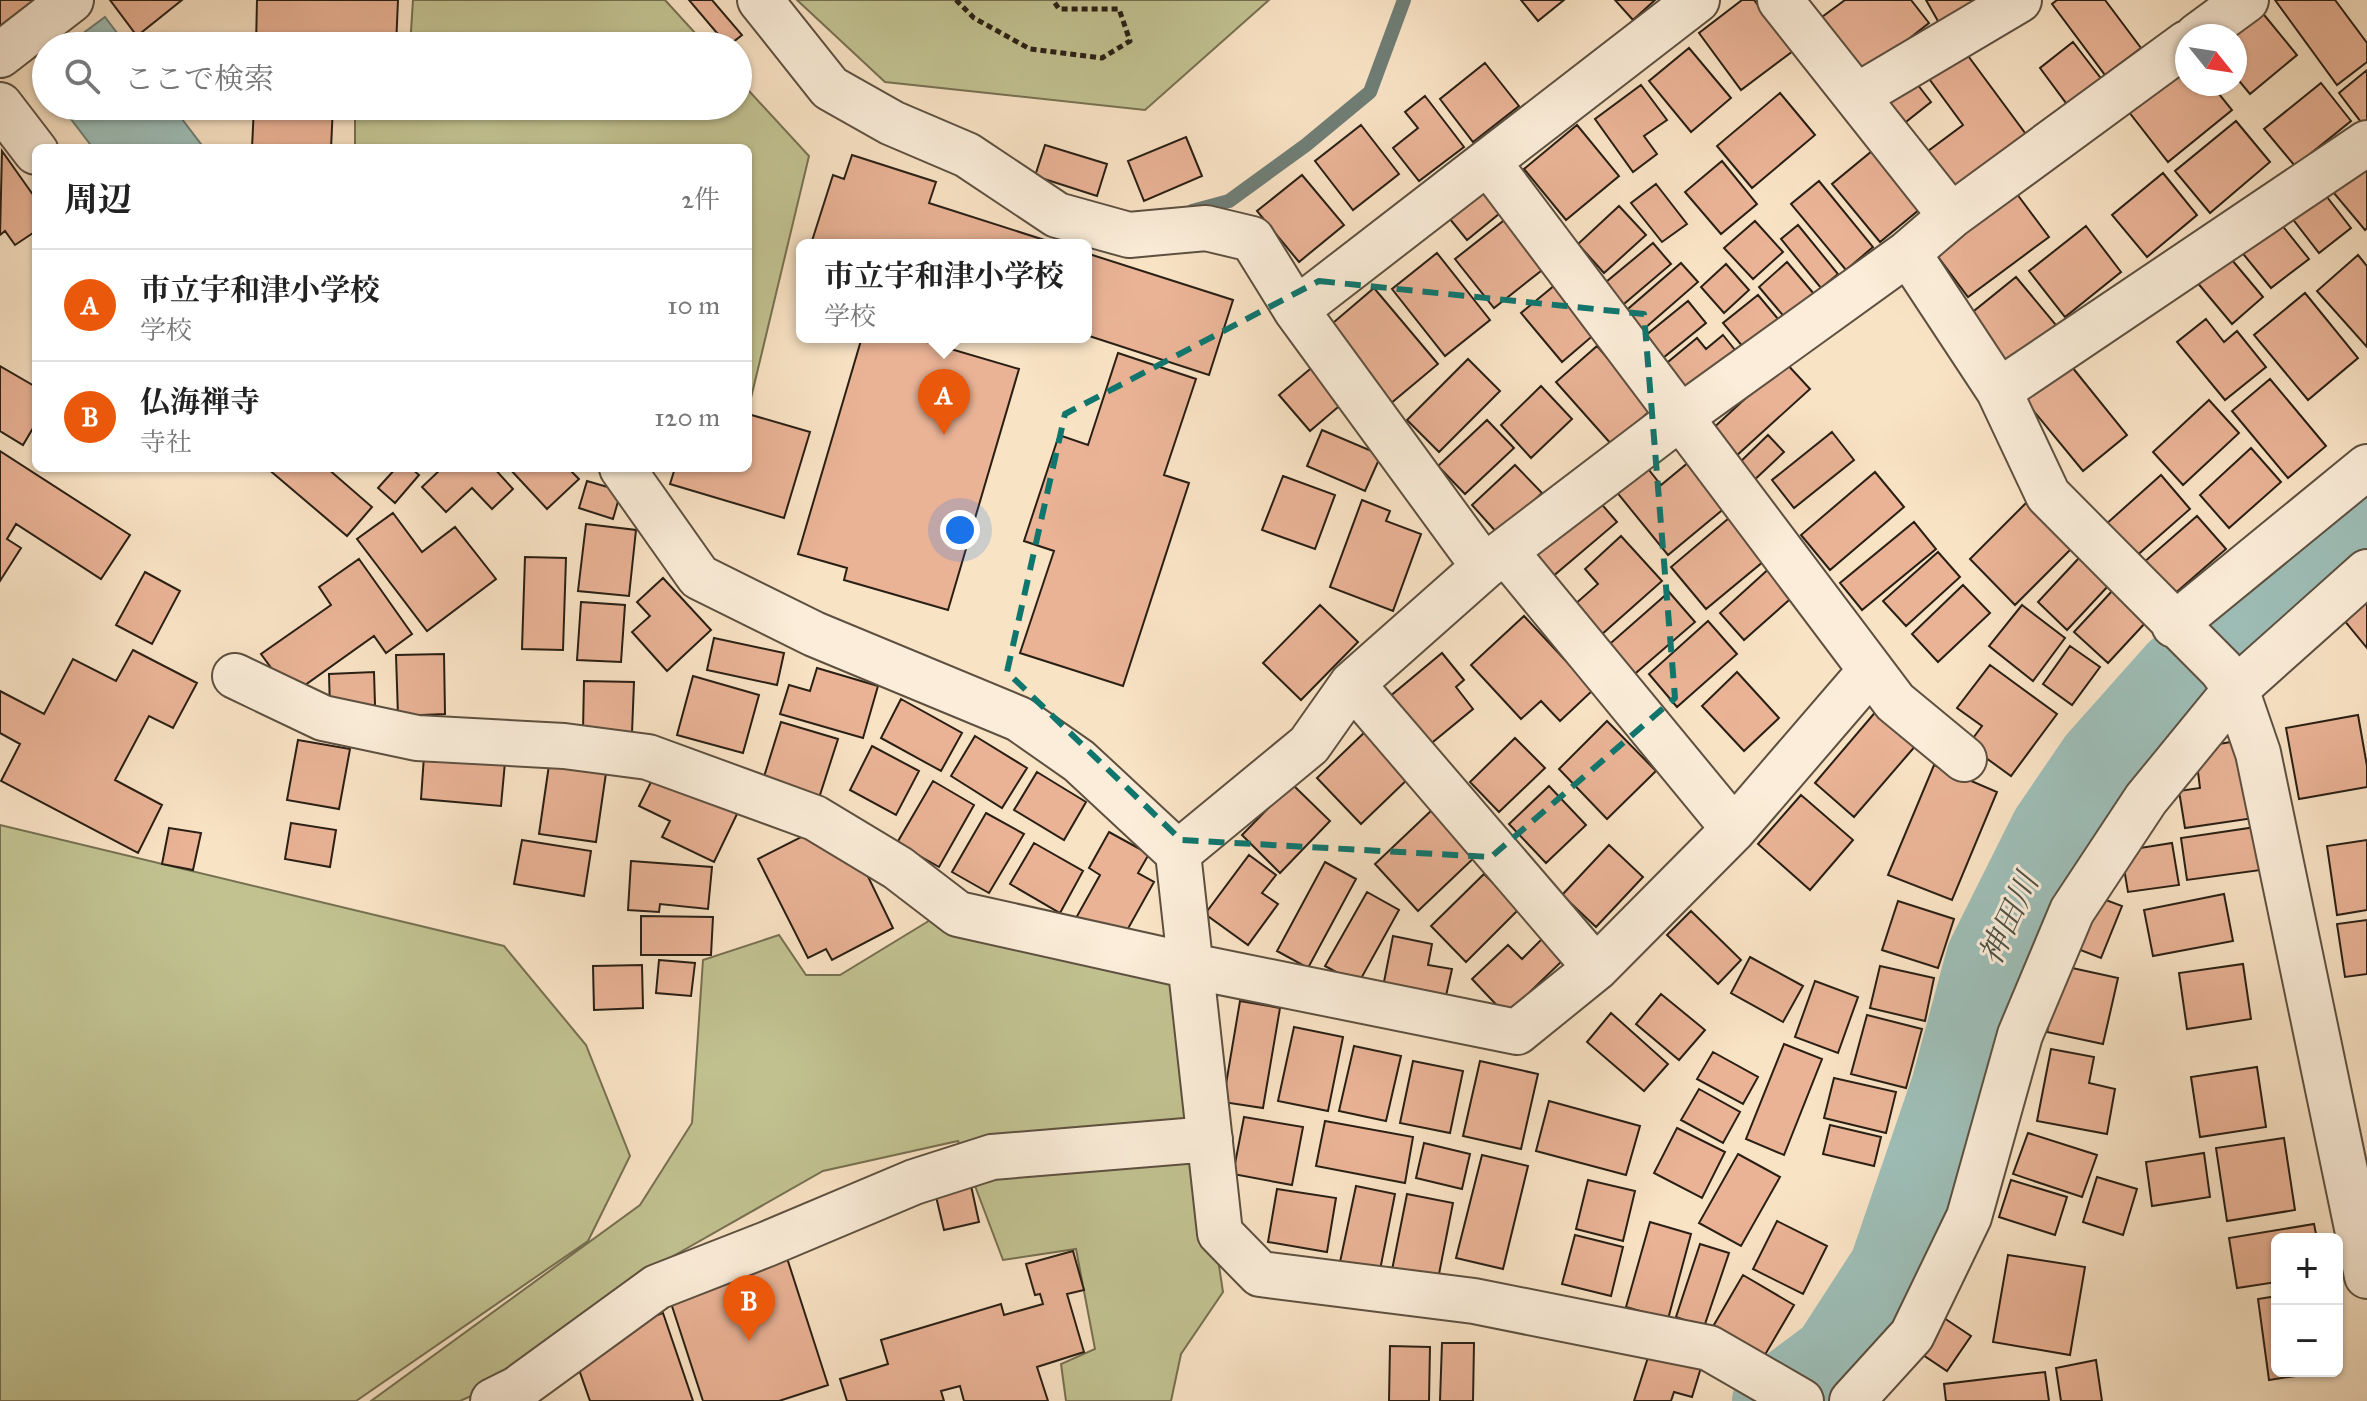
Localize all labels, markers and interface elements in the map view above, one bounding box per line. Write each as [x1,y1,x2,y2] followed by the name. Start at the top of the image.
[2175,24,2247,96] north arrow
[32,32,752,120] search box
[60,54,104,98] icon: search
[124,61,274,97] text: ここで検索
[64,179,132,220] text: 周辺
[681,183,720,215] text: 2件
[796,239,1092,343] popup
[824,258,1064,294] text: 市立宇和津小学校
[140,272,380,308] text: 市立宇和津小学校
[81,289,99,321] text: A
[667,289,720,321] text: 10 m
[824,300,876,332] text: 学校
[140,314,192,346] text: 学校
[918,369,970,435] pin: A
[140,384,260,420] text: 仏海禅寺
[81,401,99,433] text: B
[654,401,720,433] text: 120 m
[140,426,192,458] text: 寺社
[940,510,980,550] your location
[1971,865,2048,971] water label: 神田川
[2271,1233,2343,1377] map controls
[2271,1233,2343,1305] button: +
[723,1275,775,1341] pin: B
[2271,1305,2343,1377] button: −

